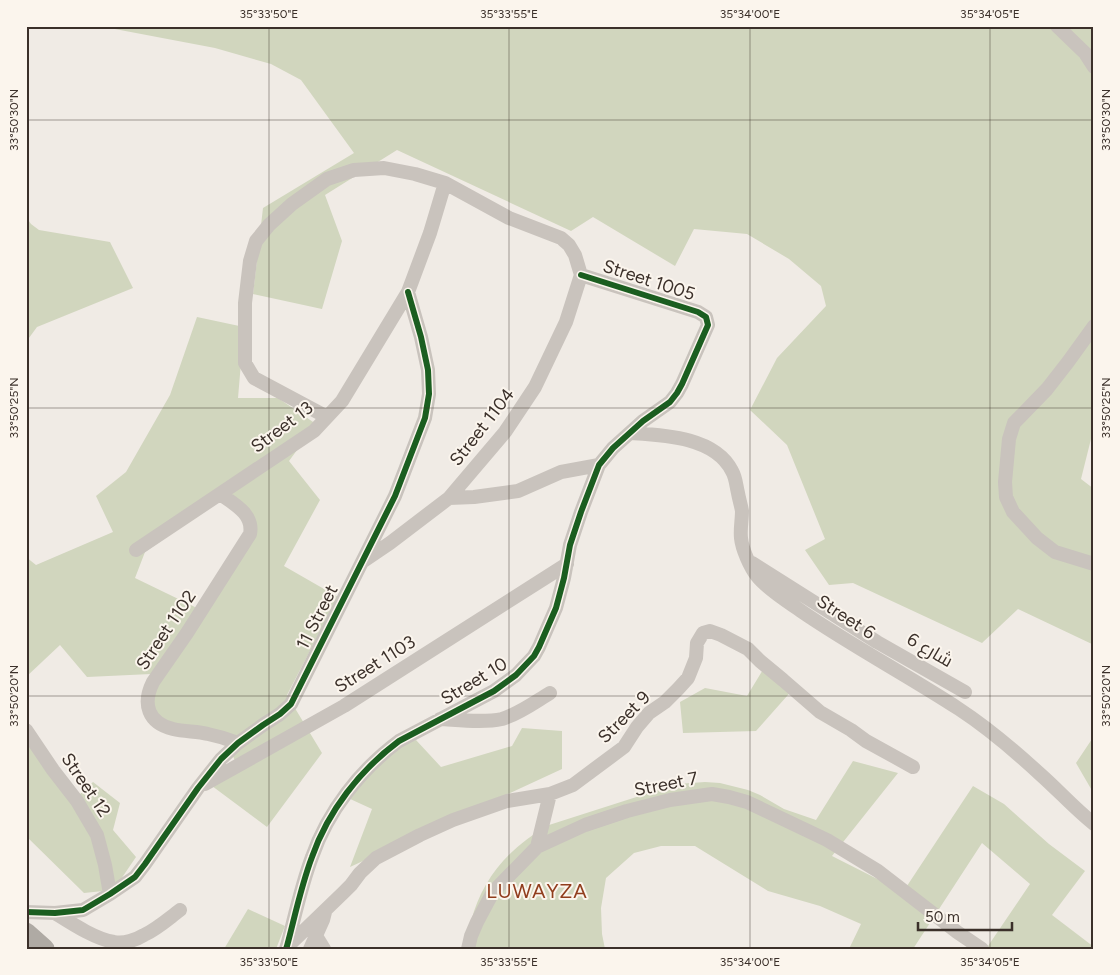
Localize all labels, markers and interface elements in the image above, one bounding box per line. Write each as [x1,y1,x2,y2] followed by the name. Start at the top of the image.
[240,7,298,21] text: 35°33'50"E
[480,7,538,21] text: 35°33'55"E
[720,7,780,21] text: 35°34'00"E
[960,7,1020,21] text: 35°34'05"E
[7,89,21,151] text: 33°50'30"N
[1099,89,1113,151] text: 33°50'30"N
[600,255,698,305] street label: Street 1005
[7,377,21,439] text: 33°50'25"N
[1099,377,1113,439] text: 33°50'25"N
[445,384,519,470] street label: Street 1104
[247,397,317,457] street label: Street 13
[291,581,343,653] street label: 11 Street
[131,586,201,674] street label: Street 1102
[813,590,879,644] street label: Street 6
[903,628,957,673] street label: شارع 6
[331,631,419,697] street label: Street 1103
[437,653,511,709] street label: Street 10
[7,665,21,727] text: 33°50'20"N
[1099,665,1113,727] text: 33°50'20"N
[593,686,655,748] street label: Street 9
[57,749,115,821] street label: Street 12
[632,767,700,801] street label: Street 7
[486,879,588,903] district label: LUWAYZA
[918,900,1011,932] scale bar
[925,908,960,926] text: 50 m
[240,955,298,969] text: 35°33'50"E
[480,955,538,969] text: 35°33'55"E
[720,955,780,969] text: 35°34'00"E
[960,955,1020,969] text: 35°34'05"E

